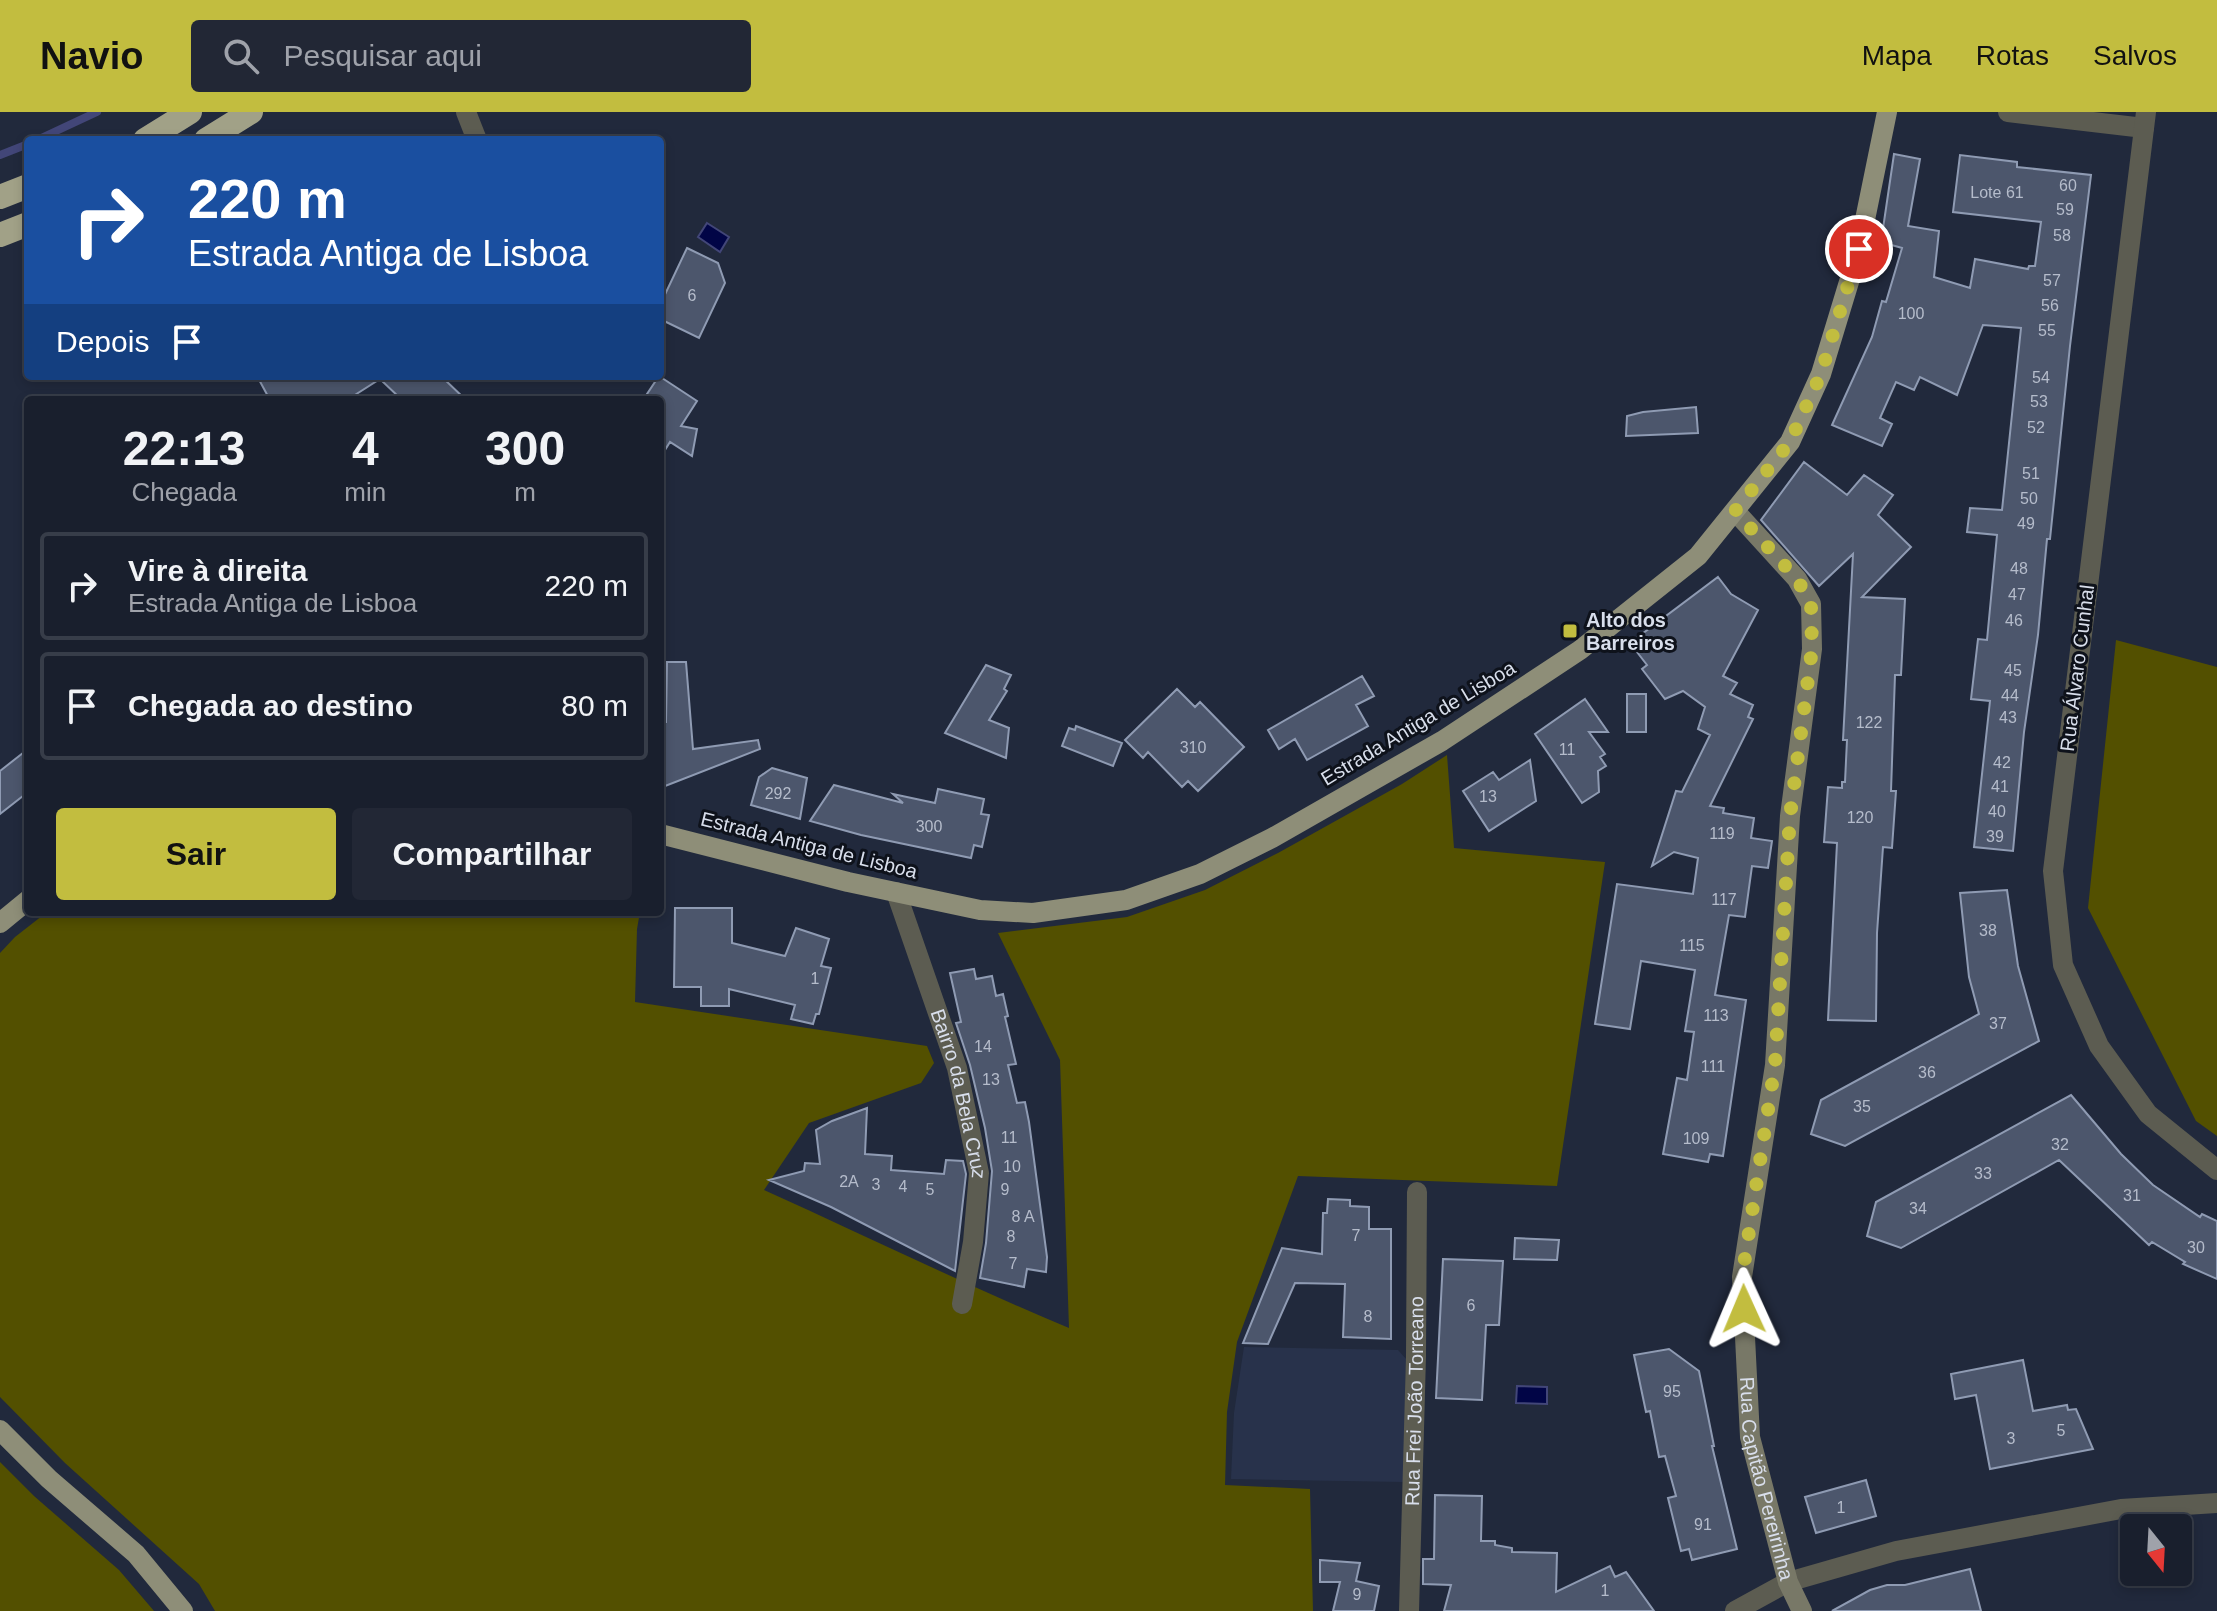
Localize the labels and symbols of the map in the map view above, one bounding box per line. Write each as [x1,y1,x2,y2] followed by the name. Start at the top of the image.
[2059,177,2077,194] house number: 60
[1970,184,2024,201] house number: Lote 61
[2056,201,2074,218] house number: 59
[1825,215,1893,283] pin
[2053,227,2071,244] house number: 58
[2043,272,2061,289] house number: 57
[688,287,697,304] house number: 6
[2041,297,2059,314] house number: 56
[1898,305,1924,322] house number: 100
[2038,322,2056,339] house number: 55
[2032,369,2050,386] house number: 54
[2030,393,2048,410] house number: 53
[2027,419,2045,436] house number: 52
[2022,465,2040,482] house number: 51
[2020,490,2038,507] house number: 50
[2017,515,2035,532] house number: 49
[2010,560,2028,577] house number: 48
[2056,583,2098,753] street label: Rua Álvaro Cunhal
[2008,586,2026,603] house number: 47
[1586,609,1675,654] place label: Alto dos Barreiros
[2005,612,2023,629] house number: 46
[1561,622,1579,640] marker: Alto dos Barreiros
[1317,656,1520,790] street label: Estrada Antiga de Lisboa
[2004,662,2022,679] house number: 45
[2001,687,2019,704] house number: 44
[1999,709,2017,726] house number: 43
[1856,714,1882,731] house number: 122
[1180,739,1206,756] house number: 310
[1559,741,1575,758] house number: 11
[1993,754,2011,771] house number: 42
[1991,778,2009,795] house number: 41
[765,785,791,802] house number: 292
[1479,788,1497,805] house number: 13
[1988,803,2006,820] house number: 40
[698,807,920,883] street label: Estrada Antiga de Lisboa
[1847,809,1873,826] house number: 120
[916,818,942,835] house number: 300
[1709,825,1735,842] house number: 119
[1986,828,2004,845] house number: 39
[1711,891,1737,908] house number: 117
[1979,922,1997,939] house number: 38
[1679,937,1705,954] house number: 115
[811,970,820,987] house number: 1
[926,1006,990,1180] street label: Bairro da Bela Cruz
[1703,1007,1729,1024] house number: 113
[1989,1015,2007,1032] house number: 37
[974,1038,992,1055] house number: 14
[1701,1058,1725,1075] house number: 111
[1918,1064,1936,1081] house number: 36
[982,1071,1000,1088] house number: 13
[1853,1098,1871,1115] house number: 35
[1001,1129,1017,1146] house number: 11
[1683,1130,1709,1147] house number: 109
[2051,1136,2069,1153] house number: 32
[1003,1158,1021,1175] house number: 10
[1974,1165,1992,1182] house number: 33
[839,1173,859,1190] house number: 2A
[872,1176,881,1193] house number: 3
[899,1178,908,1195] house number: 4
[926,1181,935,1198] house number: 5
[1001,1181,1010,1198] house number: 9
[2123,1187,2141,1204] house number: 31
[1909,1200,1927,1217] house number: 34
[1011,1208,1035,1225] house number: 8 A
[1352,1227,1361,1244] house number: 7
[1007,1228,1016,1245] house number: 8
[2187,1239,2205,1256] house number: 30
[1009,1255,1018,1272] house number: 7
[1702,1267,1786,1351] position arrow
[1401,1296,1427,1506] street label: Rua Frei João Torreano
[1467,1297,1476,1314] house number: 6
[1364,1308,1373,1325] house number: 8
[1736,1376,1798,1583] street label: Rua Capitão Pereirinha
[1663,1383,1681,1400] house number: 95
[2057,1422,2066,1439] house number: 5
[2007,1430,2016,1447] house number: 3
[1837,1499,1846,1516] house number: 1
[2120,1514,2192,1586] north arrow
[1694,1516,1712,1533] house number: 91
[1601,1582,1610,1599] house number: 1
[1353,1586,1362,1603] house number: 9

